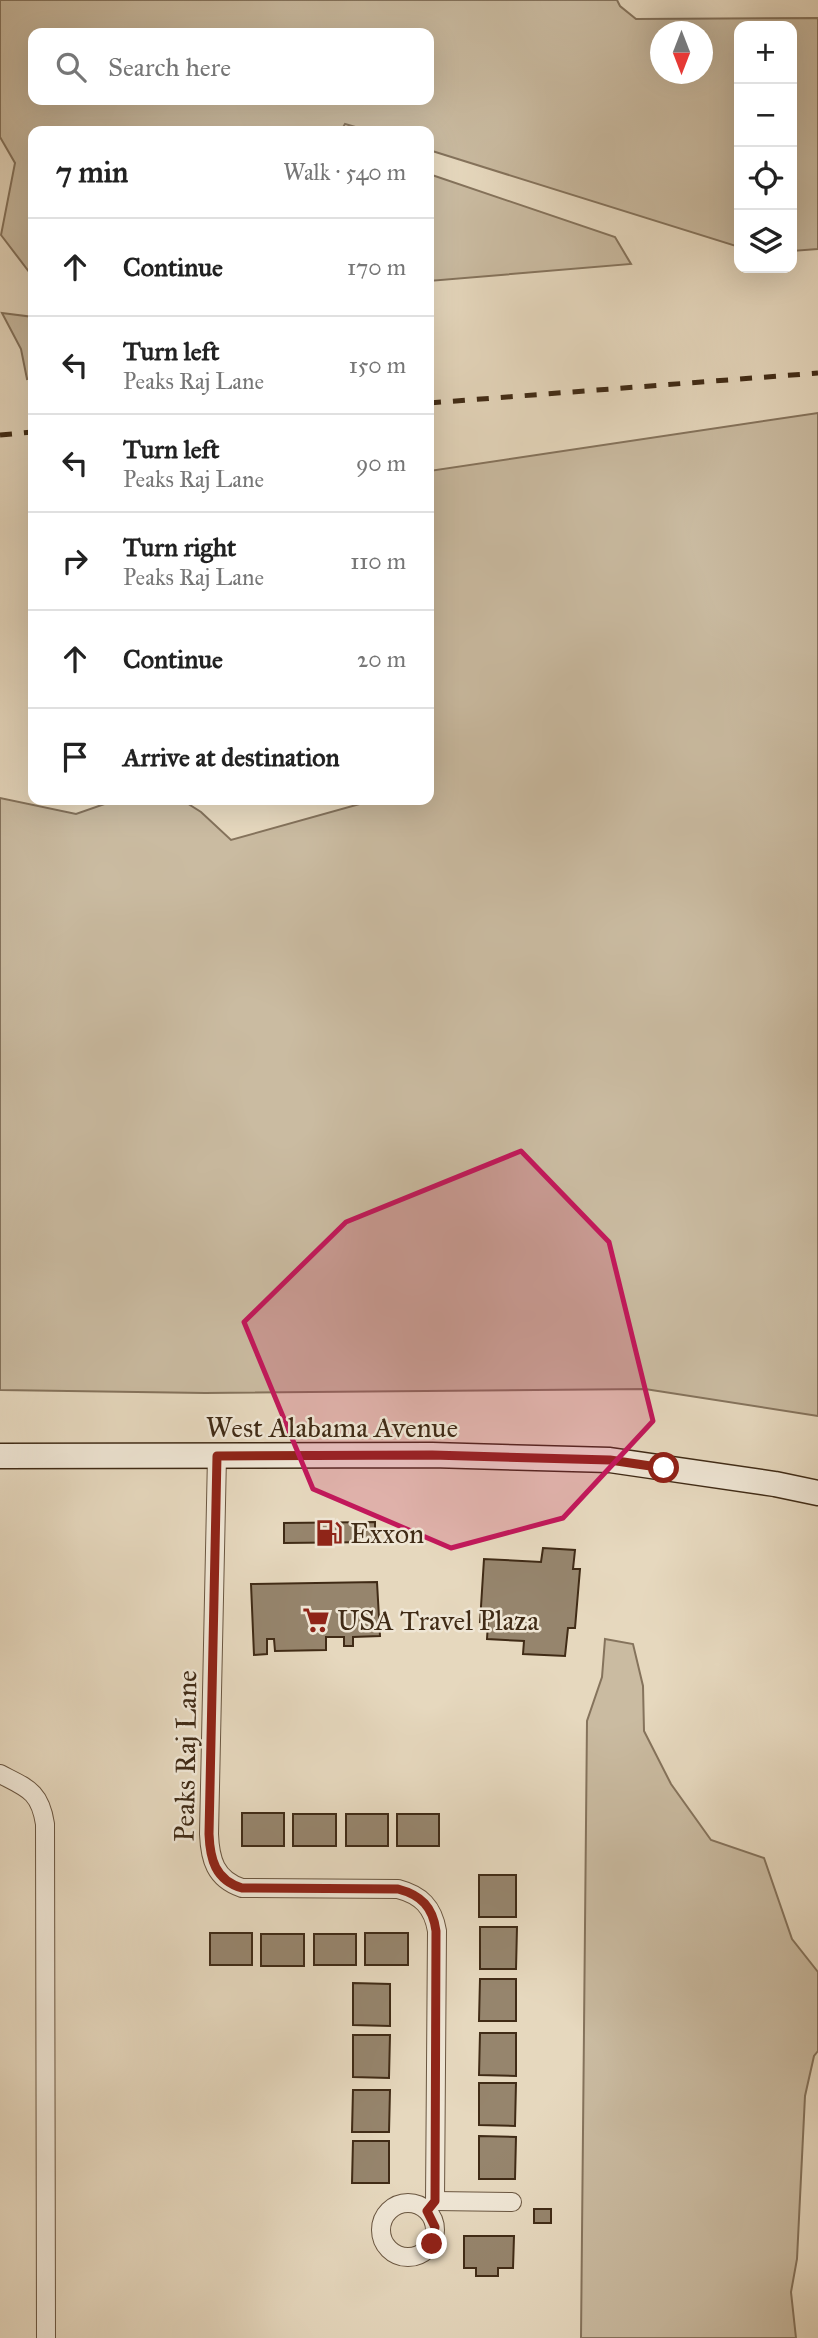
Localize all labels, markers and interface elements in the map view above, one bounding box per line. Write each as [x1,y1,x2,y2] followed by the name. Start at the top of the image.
[650,21,713,84] north arrow
[734,21,797,273] map controls
[734,21,797,84] button: +
[28,28,434,105] search box
[52,48,90,86] icon: search
[108,51,231,83] text: Search here
[734,84,797,147] button: −
[734,147,797,210] button: locate
[56,154,128,190] text: 7 min
[283,158,406,186] text: Walk · 540 m
[734,210,797,273] button: layers
[56,248,94,286] icon: ahead
[123,251,223,283] text: Continue
[347,253,406,281] text: 170 m
[123,335,219,367] text: Turn left
[56,346,94,384] icon: left
[349,351,406,379] text: 150 m
[123,367,264,395] text: Peaks Raj Lane
[123,433,219,465] text: Turn left
[56,444,94,482] icon: left
[356,449,406,477] text: 90 m
[123,465,264,493] text: Peaks Raj Lane
[123,531,236,563] text: Turn right
[56,542,94,580] icon: right
[350,547,406,575] text: 110 m
[123,563,264,591] text: Peaks Raj Lane
[56,640,94,678] icon: ahead
[123,643,223,675] text: Continue
[357,645,406,673] text: 20 m
[56,738,94,776] icon: arrive
[123,741,340,773] text: Arrive at destination
[206,1410,458,1445] street label: West Alabama Avenue
[648,1452,679,1483] route start
[350,1516,424,1551] place label: Exxon
[314,1518,344,1548] fuel station icon: Exxon
[337,1603,539,1638] place label: USA Travel Plaza
[301,1605,331,1635] supermarket icon: USA Travel Plaza
[167,1670,204,1842] street label: Peaks Raj Lane
[416,2228,447,2259] route end

